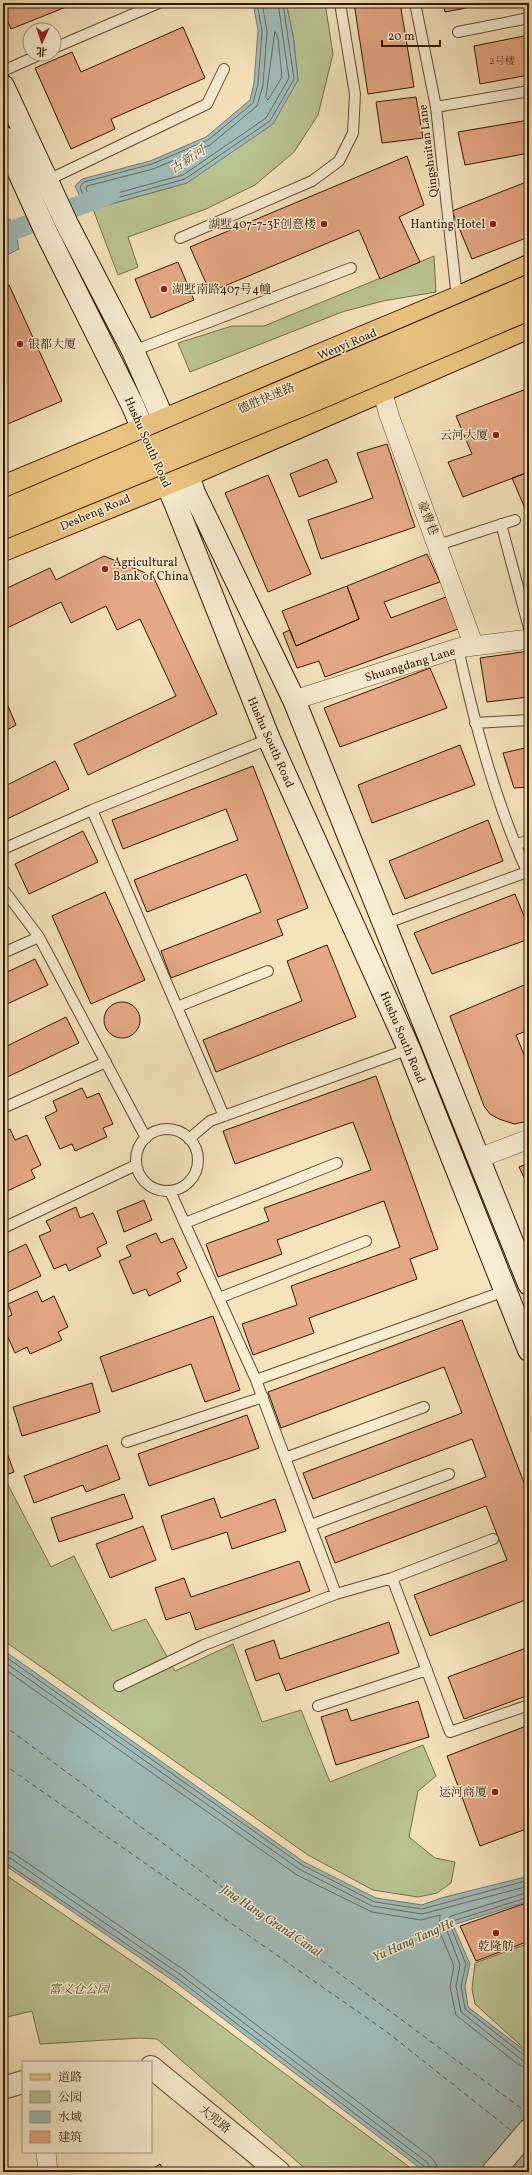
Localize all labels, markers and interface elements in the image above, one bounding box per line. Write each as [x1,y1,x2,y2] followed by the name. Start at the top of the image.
[22,22,62,62] north arrow
[382,22,440,48] scale bar
[388,29,415,45] text: 20 m
[36,43,47,58] text: 北
[489,54,515,68] house number: 2号楼
[415,103,443,198] street label: Qingshuitan Lane
[167,141,211,179] water label: 古新河
[208,217,316,233] place label: 湖墅407-7-3F创意楼
[411,217,485,233] place label: Hanting Hotel
[319,219,329,229] marker: 湖墅407-7-3F创意楼
[488,219,498,229] marker: Hanting Hotel
[172,282,271,298] place label: 湖墅南路407号4幢
[159,284,169,294] marker: 湖墅南路407号4幢
[315,325,380,365] street label: Wenyi Road
[28,337,76,353] place label: 银都大厦
[15,339,25,349] marker: 银都大厦
[236,380,297,418] street label: 德胜快速路
[120,394,174,491] street label: Hushu South Road
[440,428,488,444] place label: 云河大厦
[491,430,501,440] marker: 云河大厦
[58,491,133,535] street label: Desheng Road
[413,499,441,538] street label: 豪曹巷
[113,555,188,585] place label: Agricultural Bank of China
[100,564,110,574] marker: Agricultural Bank of China
[363,644,458,686] street label: Shuangdang Lane
[243,694,297,791] street label: Hushu South Road
[376,989,429,1086] street label: Hushu South Road
[439,1785,487,1801] place label: 运河商厦
[490,1787,500,1797] marker: 运河商厦
[215,1880,325,1963] water label: Jing Hang Grand Canal
[370,1915,458,1967] water label: Yu Hang Tang He
[491,1928,501,1938] marker: 乾隆舫
[478,1939,514,1955] place label: 乾隆舫
[49,1982,111,1998] park label: 富义仓公园
[22,2061,152,2153] legend
[58,2070,82,2086] text: 道路
[58,2090,82,2106] text: 公园
[195,2102,233,2137] street label: 大兜路
[58,2110,82,2126] text: 水域
[58,2130,82,2146] text: 建筑

